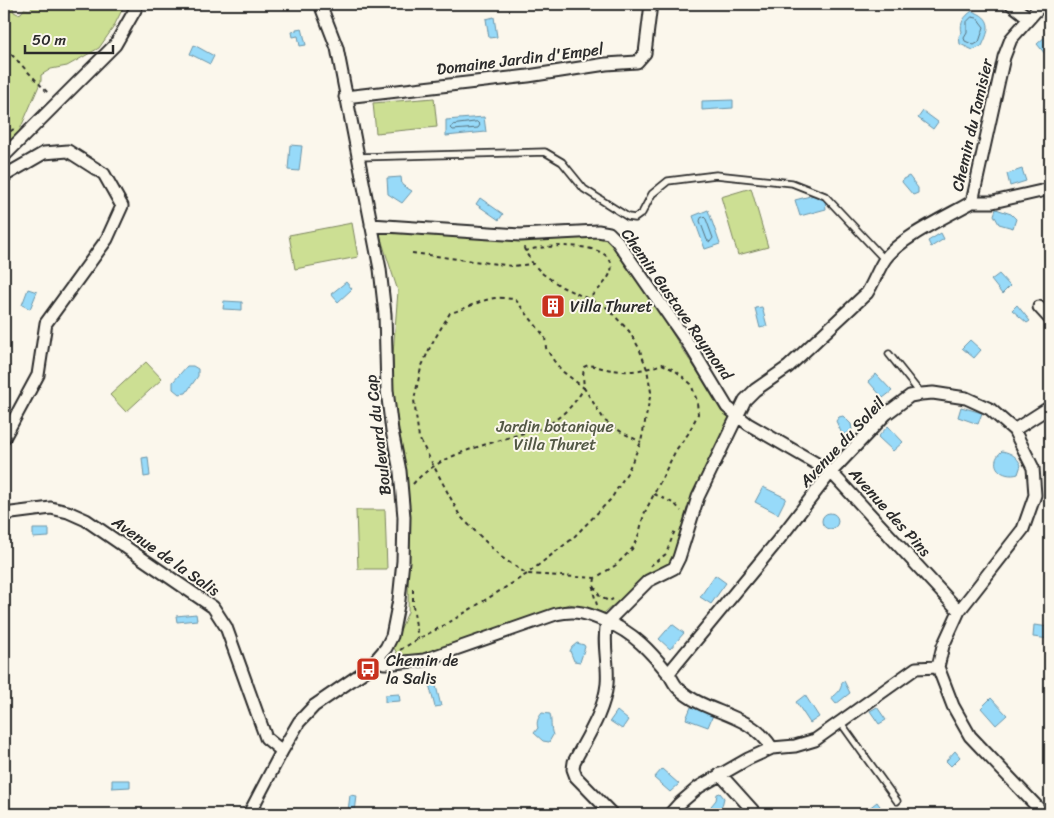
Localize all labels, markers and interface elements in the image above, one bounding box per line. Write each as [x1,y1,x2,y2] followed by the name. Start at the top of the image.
[25,22,112,54] scale bar
[32,27,67,53] text: 50 m
[435,34,606,84] street label: Domaine Jardin d'Empel
[943,54,1002,194] street label: Chemin du Tamisier
[613,222,742,388] street label: Chemin Gustave Raymond
[570,292,652,321] place label: Villa Thuret
[540,293,566,319] building icon: Villa Thuret
[356,372,400,497] street label: Boulevard du Cap
[791,389,892,495] street label: Avenue du Soleil
[495,412,614,459] park label: Jardin botanique Villa Thuret
[841,460,939,564] street label: Avenue des Pins
[105,507,226,604] street label: Avenue de la Salis
[386,646,459,693] place label: Chemin de la Salis
[355,656,381,682] bus stop icon: Chemin de la Salis

